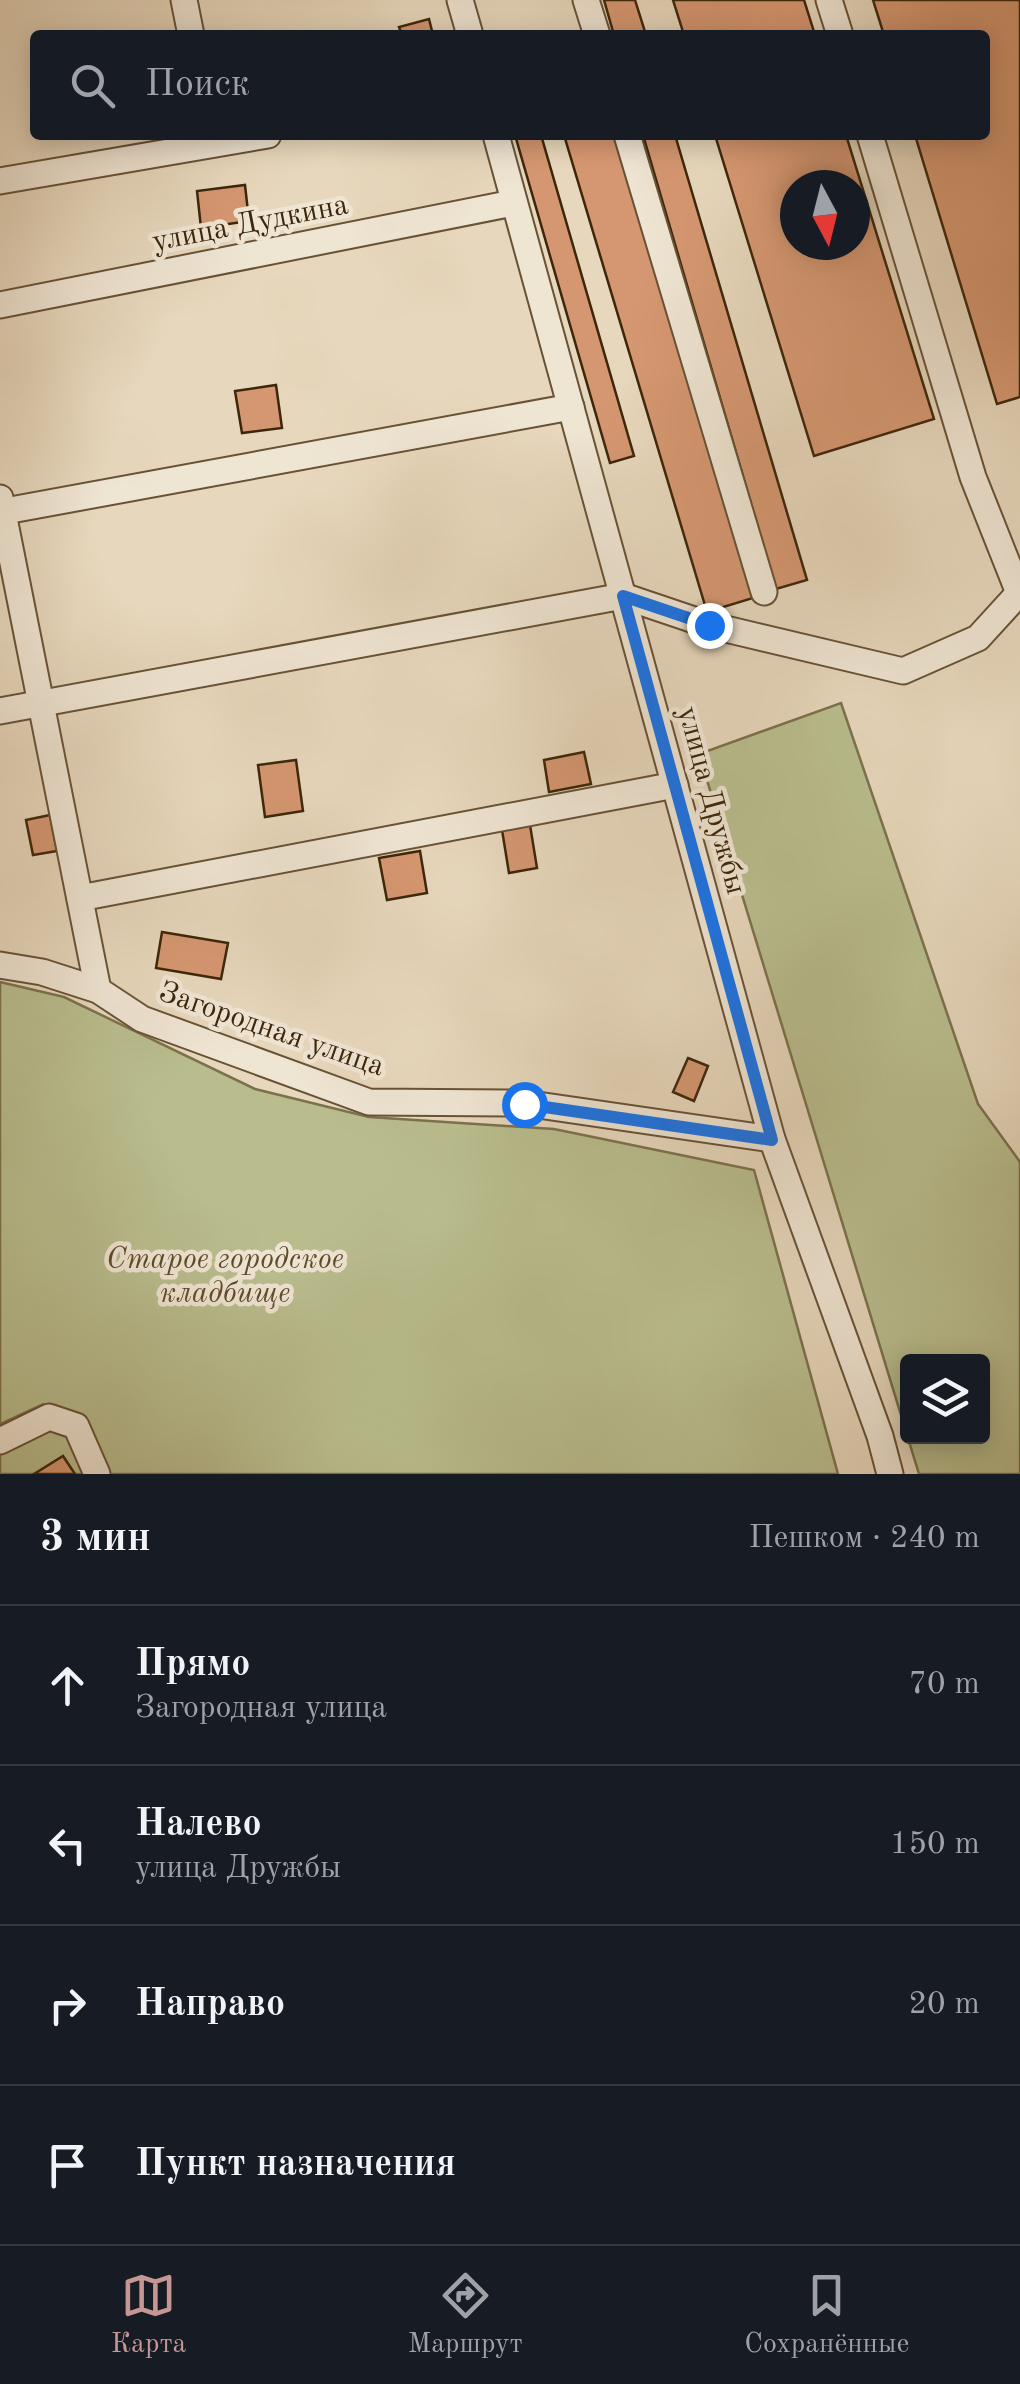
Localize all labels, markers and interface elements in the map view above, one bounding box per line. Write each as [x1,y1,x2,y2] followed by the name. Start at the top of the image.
[30,30,990,140] search box
[65,58,120,113] icon: search
[145,66,250,104] text: Поиск
[780,170,870,260] north arrow
[150,190,351,258] street label: улица Дудкина
[687,603,733,649] route end
[672,703,751,898] street label: улица Дружбы
[155,977,388,1083] street label: Загородная улица
[502,1082,548,1128] route start
[106,1245,344,1309] park label: Старое городское кладбище
[900,1354,990,1444] map controls
[900,1354,990,1444] button: layers
[40,1518,151,1560] text: 3 мин
[748,1523,980,1555] text: Пешком · 240 m
[135,1646,250,1684] text: Прямо
[40,1658,95,1713] icon: ahead
[909,1669,980,1701] text: 70 m
[135,1693,387,1725] text: Загородная улица
[135,1806,262,1844] text: Налево
[40,1818,95,1873] icon: left
[890,1829,980,1861] text: 150 m
[135,1853,341,1885] text: улица Дружбы
[40,1978,95,2033] icon: right
[135,1986,285,2024] text: Направо
[909,1989,980,2021] text: 20 m
[40,2138,95,2193] icon: arrive
[135,2146,456,2184] text: Пункт назначения
[111,2268,186,2363] tab: Карта
[408,2268,523,2363] tab: Маршрут
[744,2268,909,2363] tab: Сохранённые

